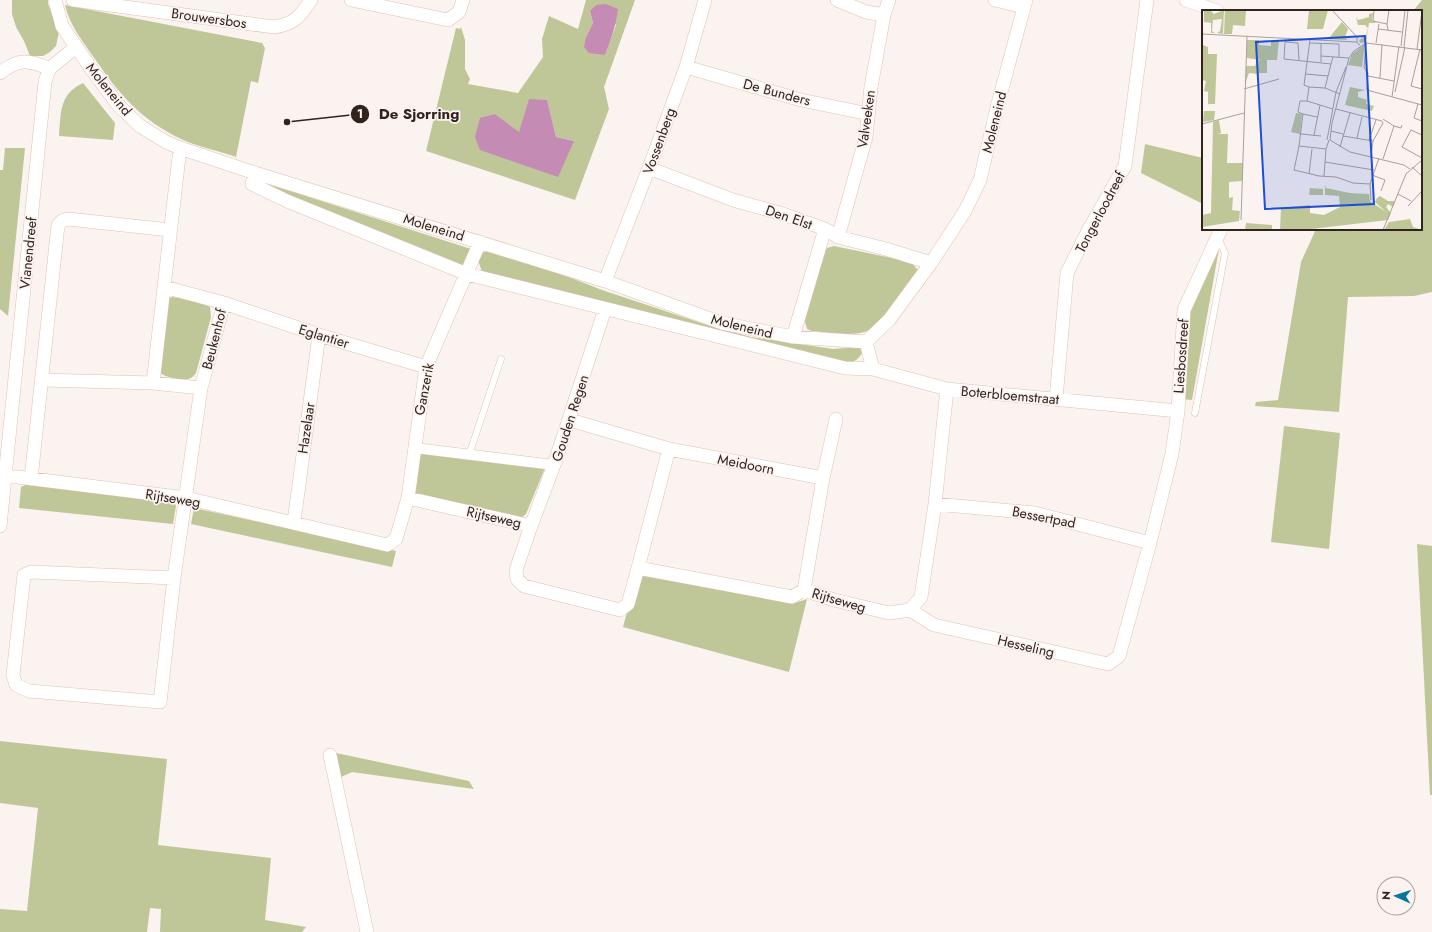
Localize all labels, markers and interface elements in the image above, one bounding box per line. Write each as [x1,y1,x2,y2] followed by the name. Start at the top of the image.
[170,3,248,33] street label: Brouwersbos
[1202,10,1422,230] inset map
[81,58,137,120] street label: Moleneind
[741,73,813,111] street label: De Bunders
[852,89,880,149] street label: Valveeken
[977,89,1011,155] street label: Moleneind
[350,101,467,128] callout: De Sjorring
[379,103,459,125] text: De Sjorring
[357,105,363,123] text: 1
[638,105,680,177] street label: Vossenberg
[1070,167,1130,256] street label: Tongerloodreef
[763,200,816,235] street label: Den Elst
[401,208,467,246] street label: Moleneind
[14,215,42,290] street label: Vianendreef
[197,306,231,371] street label: Beukenhof
[709,309,775,343] street label: Moleneind
[1168,317,1194,394] street label: Liesbosdreef
[296,319,352,353] street label: Eglantier
[409,360,439,417] street label: Ganzerik
[547,372,593,464] street label: Gouden Regen
[960,381,1061,409] street label: Boterbloemstraat
[293,401,320,455] street label: Hazelaar
[716,449,776,479] street label: Meidoorn
[144,484,202,512] street label: Rijtseweg
[465,501,523,533] street label: Rijtseweg
[1010,501,1078,533] street label: Bessertpad
[810,583,868,617] street label: Rijtseweg
[996,630,1056,662] street label: Hesseling
[1376,876,1416,916] north arrow
[1378,891,1394,900] text: N

